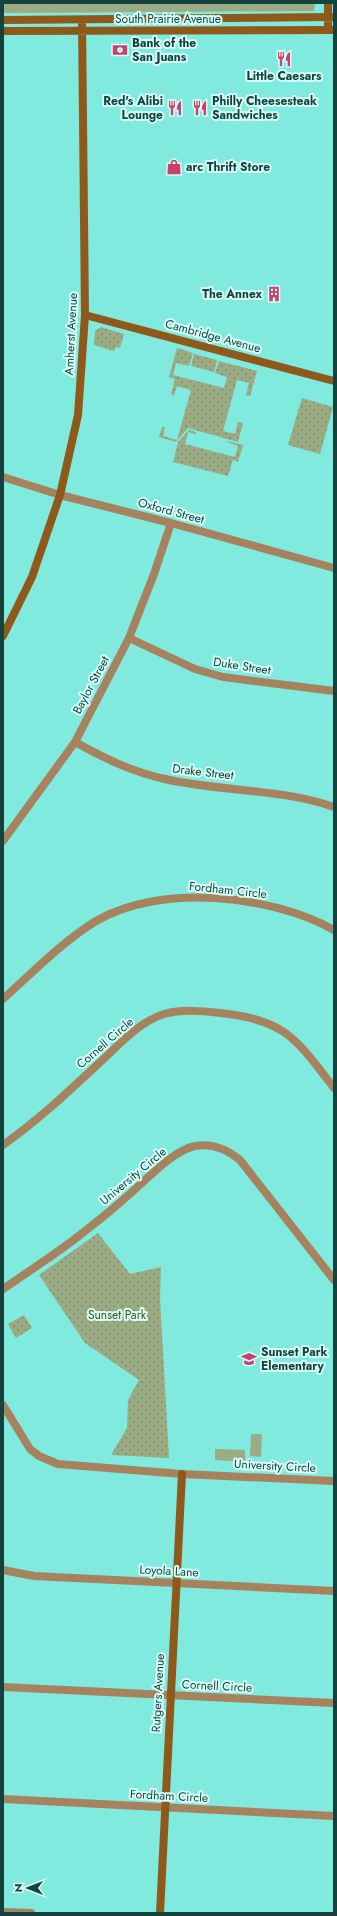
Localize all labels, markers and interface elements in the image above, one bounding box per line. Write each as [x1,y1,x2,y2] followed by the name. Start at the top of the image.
[115,10,221,28] street label: South Prairie Avenue
[132,34,196,66] place label: Bank of the San Juans
[111,41,129,59] bank icon: Bank of the San Juans
[275,50,293,68] restaurant icon: Little Caesars
[246,67,322,85] place label: Little Caesars
[103,92,163,124] place label: Red's Alibi Lounge
[212,92,317,124] place label: Philly Cheesesteak Sandwiches
[166,99,184,117] restaurant icon: Red's Alibi Lounge
[191,99,209,117] restaurant icon: Philly Cheesesteak Sandwiches
[165,158,183,176] shop icon: arc Thrift Store
[186,158,270,176] place label: arc Thrift Store
[202,285,263,303] place label: The Annex
[265,285,283,303] building icon: The Annex
[60,292,82,376] street label: Amherst Avenue
[163,315,263,357] street label: Cambridge Avenue
[136,494,206,528] street label: Oxford Street
[68,653,114,717] street label: Baylor Street
[212,653,272,679] street label: Duke Street
[171,759,235,785] street label: Drake Street
[188,877,268,903] street label: Fordham Circle
[73,1013,137,1073] street label: Cornell Circle
[96,1143,170,1209] street label: University Circle
[88,1306,147,1324] park label: Sunset Park
[261,1343,328,1375] place label: Sunset Park Elementary
[240,1350,258,1368] school or university icon: Sunset Park Elementary
[234,1455,316,1477] street label: University Circle
[139,1560,199,1582] street label: Loyola Lane
[147,1653,169,1733] street label: Rutgers Avenue
[181,1675,253,1697] street label: Cornell Circle
[130,1785,208,1807] street label: Fordham Circle
[8,1868,48,1908] north arrow
[10,1884,26,1892] text: N

